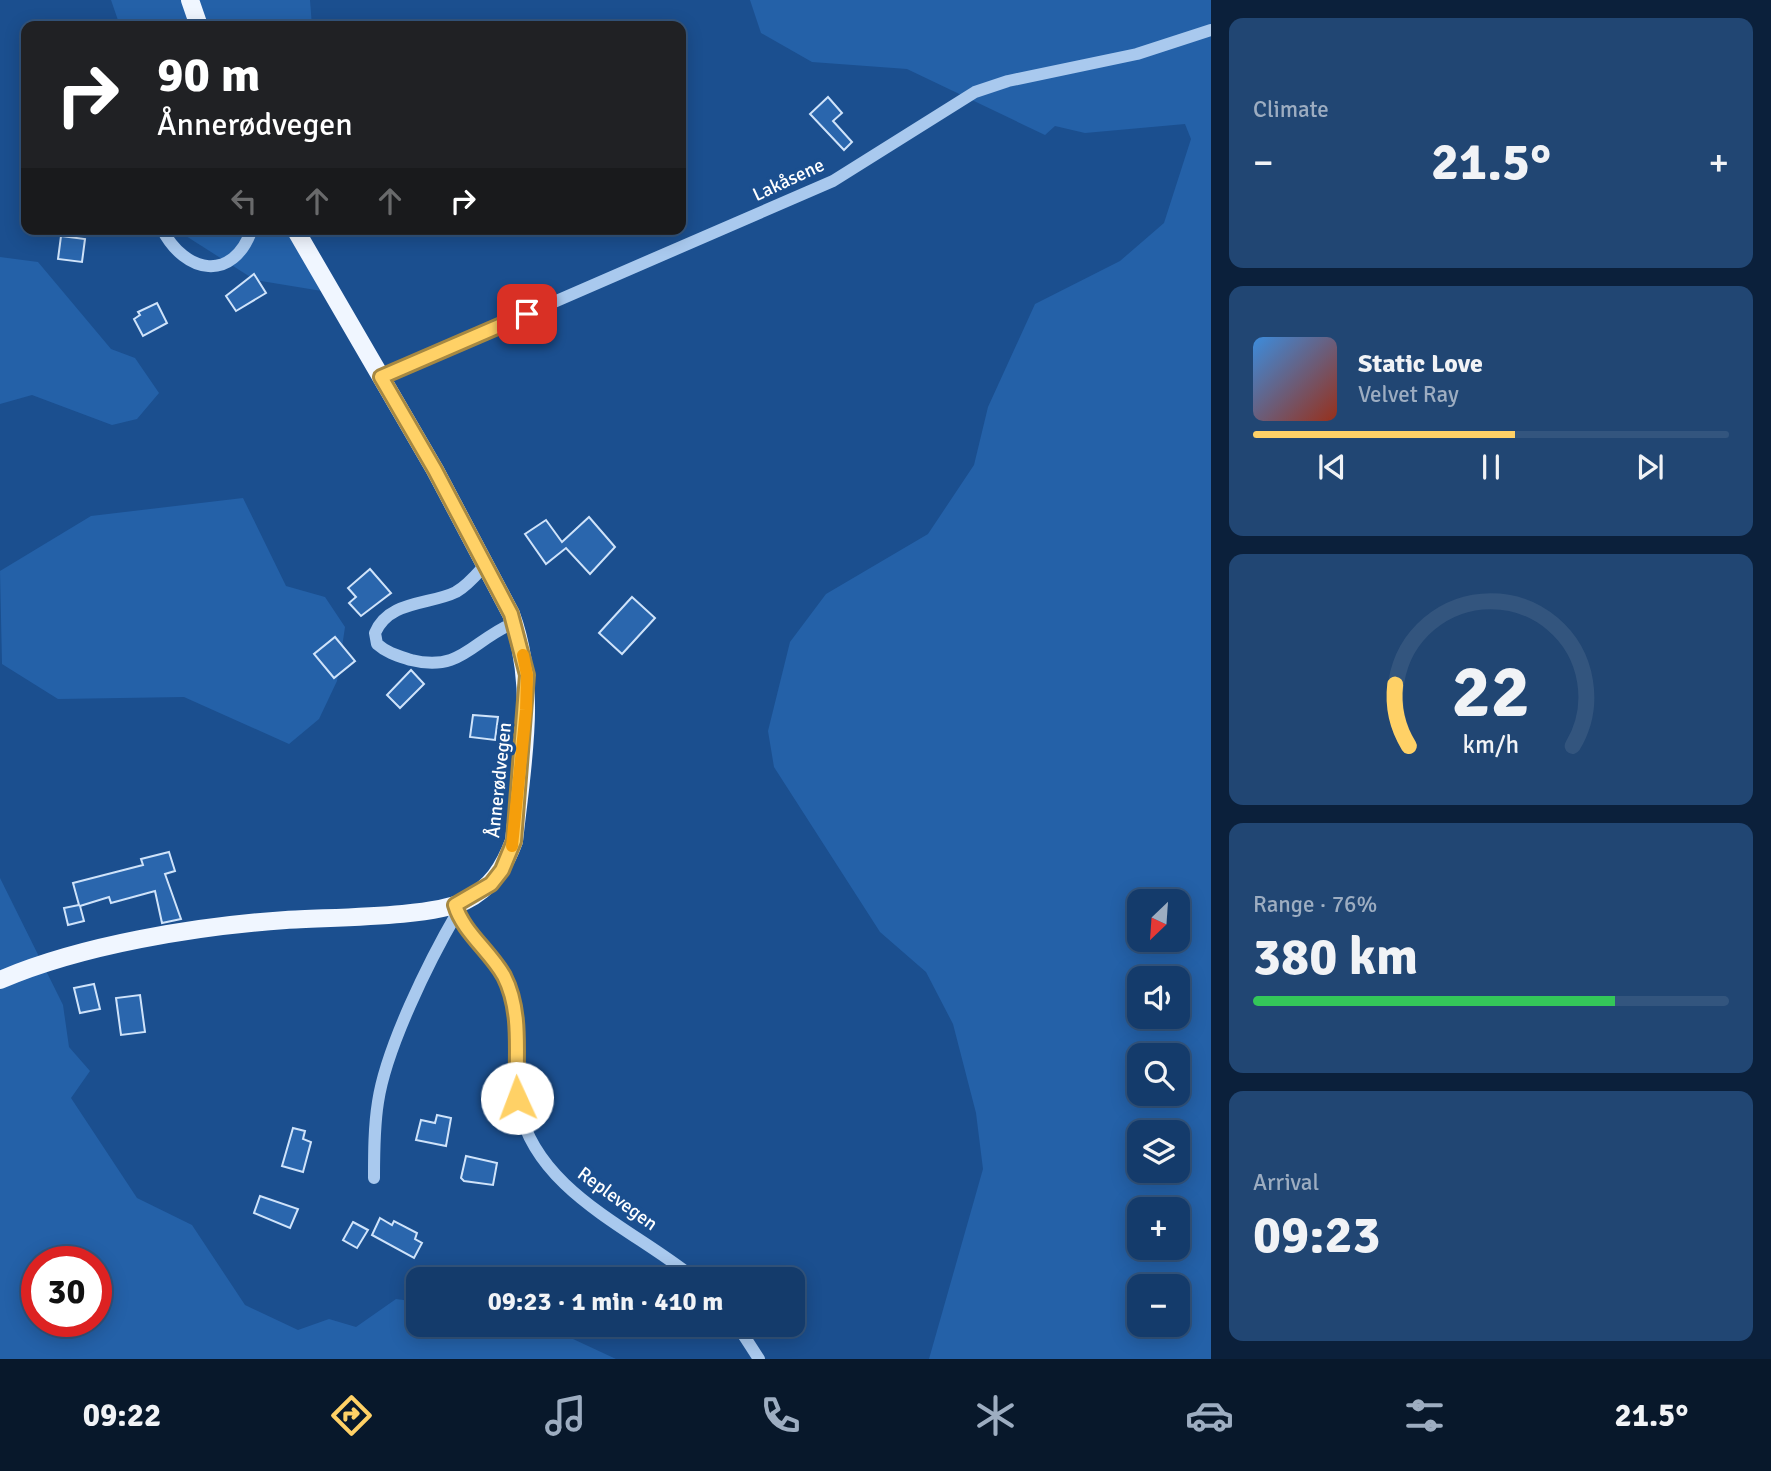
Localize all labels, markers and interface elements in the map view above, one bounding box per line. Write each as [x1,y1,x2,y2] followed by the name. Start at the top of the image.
[157,45,260,105] text: 90 m
[42,49,133,140] icon: right
[1253,95,1329,124] text: Climate
[157,105,353,144] text: Ånnerødvegen
[1431,130,1551,194] text: 21.5°
[1253,139,1274,186] text: −
[1708,139,1729,186] text: +
[749,153,828,207] street label: Lakåsene
[225,182,263,220] icon: left
[298,182,336,220] icon: ahead
[371,182,409,220] icon: ahead
[444,182,482,220] icon: right
[497,284,557,344] pin
[508,295,546,333] icon: arrive
[1358,348,1483,380] text: Static Love
[1358,380,1459,409] text: Velvet Ray
[1313,448,1351,486] icon: previous
[1472,448,1510,486] icon: pause
[1631,448,1669,486] icon: next
[1452,648,1530,737] text: 22
[481,721,517,839] street label: Ånnerødvegen
[1463,728,1519,759] text: km/h
[1127,889,1190,952] north arrow
[1127,889,1190,1337] map controls
[1253,890,1377,919] text: Range · 76%
[1253,925,1418,989] text: 380 km
[1127,966,1190,1029] button: sound
[1127,1043,1190,1106] button: search
[480,1061,554,1135] position arrow
[1127,1120,1190,1183] button: layers
[573,1162,662,1236] street label: Replevegen
[1253,1168,1319,1197] text: Arrival
[1127,1197,1190,1260] button: +
[1253,1203,1381,1267] text: 09:23
[21,1246,112,1337] speed limit sign: 30
[1127,1274,1190,1337] button: −
[488,1286,723,1318] text: 09:23 · 1 min · 410 m
[327,1391,376,1440] icon: directions
[541,1391,590,1440] icon: music
[756,1391,805,1440] icon: phone
[971,1391,1020,1440] icon: climate
[1185,1391,1234,1440] icon: car
[1400,1391,1449,1440] icon: filters
[83,1396,161,1435] text: 09:22
[1614,1396,1688,1435] text: 21.5°

